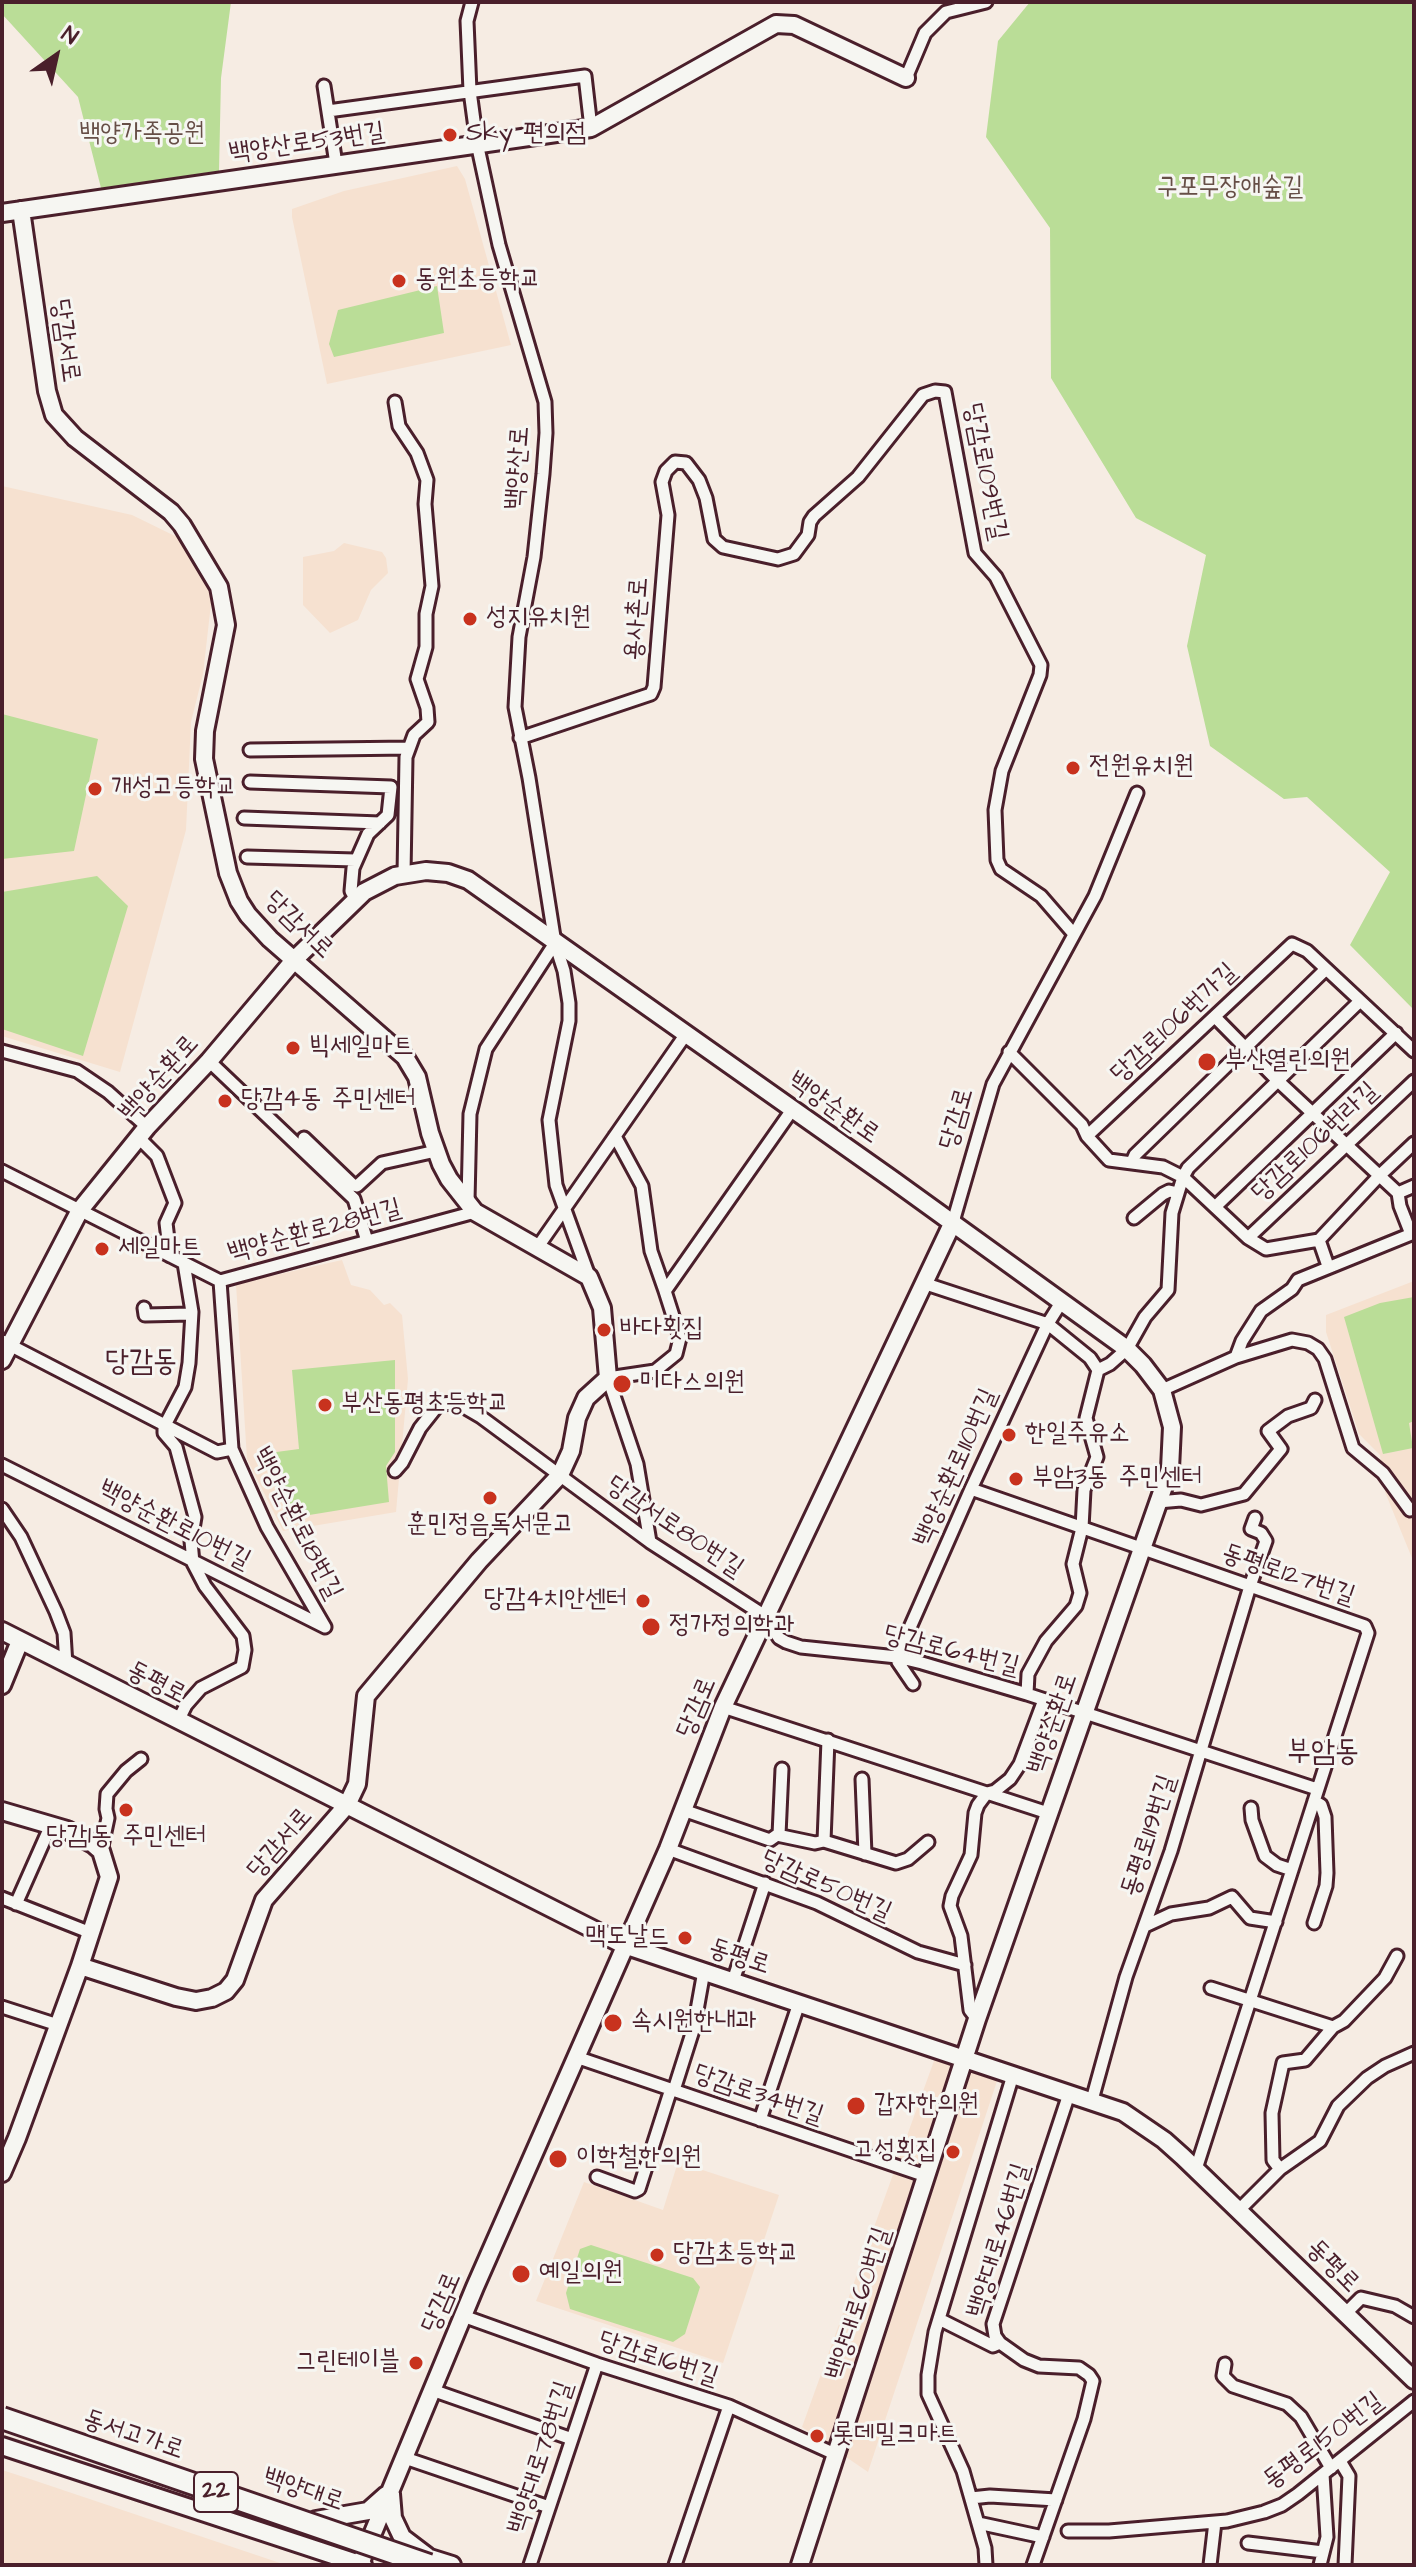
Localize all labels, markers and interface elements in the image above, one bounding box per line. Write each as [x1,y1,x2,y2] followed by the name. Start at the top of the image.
[16,16,96,96] north arrow
[55,19,84,52] text: N
[227,118,387,170] street label: 백양산로53번길
[79,119,205,151] park label: 백양가족공원
[466,119,586,151] place label: Sky 편의점
[441,126,459,144] marker: Sky 편의점
[1157,173,1303,205] park label: 구포무장애숲길
[415,265,541,297] place label: 동원초등학교
[390,272,408,290] marker: 동원초등학교
[43,297,85,385] street label: 당감서로
[955,401,1013,543] street label: 당감로109번길
[501,425,537,511] street label: 백양산로
[620,576,656,662] street label: 용사촌로
[486,603,591,635] place label: 성지유치원
[461,610,479,628] marker: 성지유치원
[1089,752,1194,784] place label: 전원유치원
[1064,759,1082,777] marker: 전원유치원
[111,773,237,805] place label: 개성고등학교
[86,780,104,798] marker: 개성고등학교
[257,886,339,966] street label: 당감서로
[1105,957,1245,1091] street label: 당감로106번가길
[113,1030,207,1128] street label: 백양순환로
[309,1032,414,1064] place label: 빅세일마트
[284,1039,302,1057] marker: 빅세일마트
[1225,1046,1351,1078] place label: 부산열린의원
[1196,1051,1218,1073] marker: 부산열린의원
[781,1066,885,1152] street label: 백양순환로
[1246,1076,1386,1210] street label: 당감로106번라길
[241,1085,416,1117] place label: 당감4동 주민센터
[934,1085,982,1153] street label: 당감로
[216,1092,234,1110] marker: 당감4동 주민센터
[225,1194,405,1270] street label: 백양순환로28번길
[118,1233,202,1265] place label: 세일마트
[93,1240,111,1258] marker: 세일마트
[620,1314,704,1346] place label: 바다횟집
[595,1321,613,1339] marker: 바다횟집
[105,1346,177,1382] district label: 당감동
[640,1368,745,1400] place label: 미다스의원
[611,1373,633,1395] marker: 미다스의원
[908,1384,1006,1552] street label: 백양순환로110번길
[341,1389,508,1421] place label: 부산동평초등학교
[316,1396,334,1414] marker: 부산동평초등학교
[1025,1419,1130,1451] place label: 한일주유소
[1000,1426,1018,1444] marker: 한일주유소
[244,1443,348,1605] street label: 백양순환로18번길
[1032,1463,1202,1495] place label: 부암3동 주민센터
[1007,1470,1025,1488] marker: 부암3동 주민센터
[599,1471,749,1585] street label: 당감서로80번길
[93,1474,255,1578] street label: 백양순환로10번길
[481,1489,499,1507] marker: 훈민정음독서문고
[406,1510,574,1542] place label: 훈민정음독서문고
[1217,1539,1359,1613] street label: 동평로127번길
[484,1585,627,1617] place label: 당감4치안센터
[634,1592,652,1610] marker: 당감4치안센터
[669,1611,795,1643] place label: 정가정의학과
[640,1616,662,1638] marker: 정가정의학과
[880,1620,1022,1684] street label: 당감로64번길
[121,1656,191,1712] street label: 동평로
[1022,1669,1086,1779] street label: 백양순환로
[671,1673,725,1743] street label: 당감로
[1287,1736,1359,1772] district label: 부암동
[1116,1771,1184,1901] street label: 동평로119번길
[117,1801,135,1819] marker: 당감1동 주민센터
[242,1802,320,1886] street label: 당감서로
[46,1822,206,1854] place label: 당감1동 주민센터
[756,1844,896,1930] street label: 당감로50번길
[585,1922,669,1954] place label: 맥도날드
[676,1929,694,1947] marker: 맥도날드
[704,1933,774,1983] street label: 동평로
[631,2007,757,2039] place label: 속시원한내과
[602,2012,624,2034] marker: 속시원한내과
[689,2059,827,2133] street label: 당감로34번길
[874,2090,979,2122] place label: 갑자한의원
[845,2095,867,2117] marker: 갑자한의원
[853,2136,937,2168] place label: 고성횟집
[576,2143,702,2175] place label: 이학철한의원
[944,2143,962,2161] marker: 고성횟집
[547,2148,569,2170] marker: 이학철한의원
[962,2160,1038,2322] street label: 백양대로46번길
[821,2224,899,2384] street label: 백양대로60번길
[1299,2234,1365,2300] street label: 동평로
[673,2239,799,2271] place label: 당감초등학교
[648,2246,666,2264] marker: 당감초등학교
[539,2258,623,2290] place label: 예일의원
[510,2263,532,2285] marker: 예일의원
[416,2268,470,2338] street label: 당감로
[594,2326,722,2394] street label: 당감로16번길
[295,2347,400,2379] place label: 그린테이블
[407,2354,425,2372] marker: 그린테이블
[503,2378,581,2538] street label: 백양대로78번길
[1258,2387,1390,2497] street label: 동평로150번길
[78,2404,188,2468] street label: 동서고가로
[833,2420,959,2452] place label: 롯데밀크마트
[808,2427,826,2445] marker: 롯데밀크마트
[258,2463,348,2519] street label: 백양대로
[194,2472,238,2512] road number: 22

